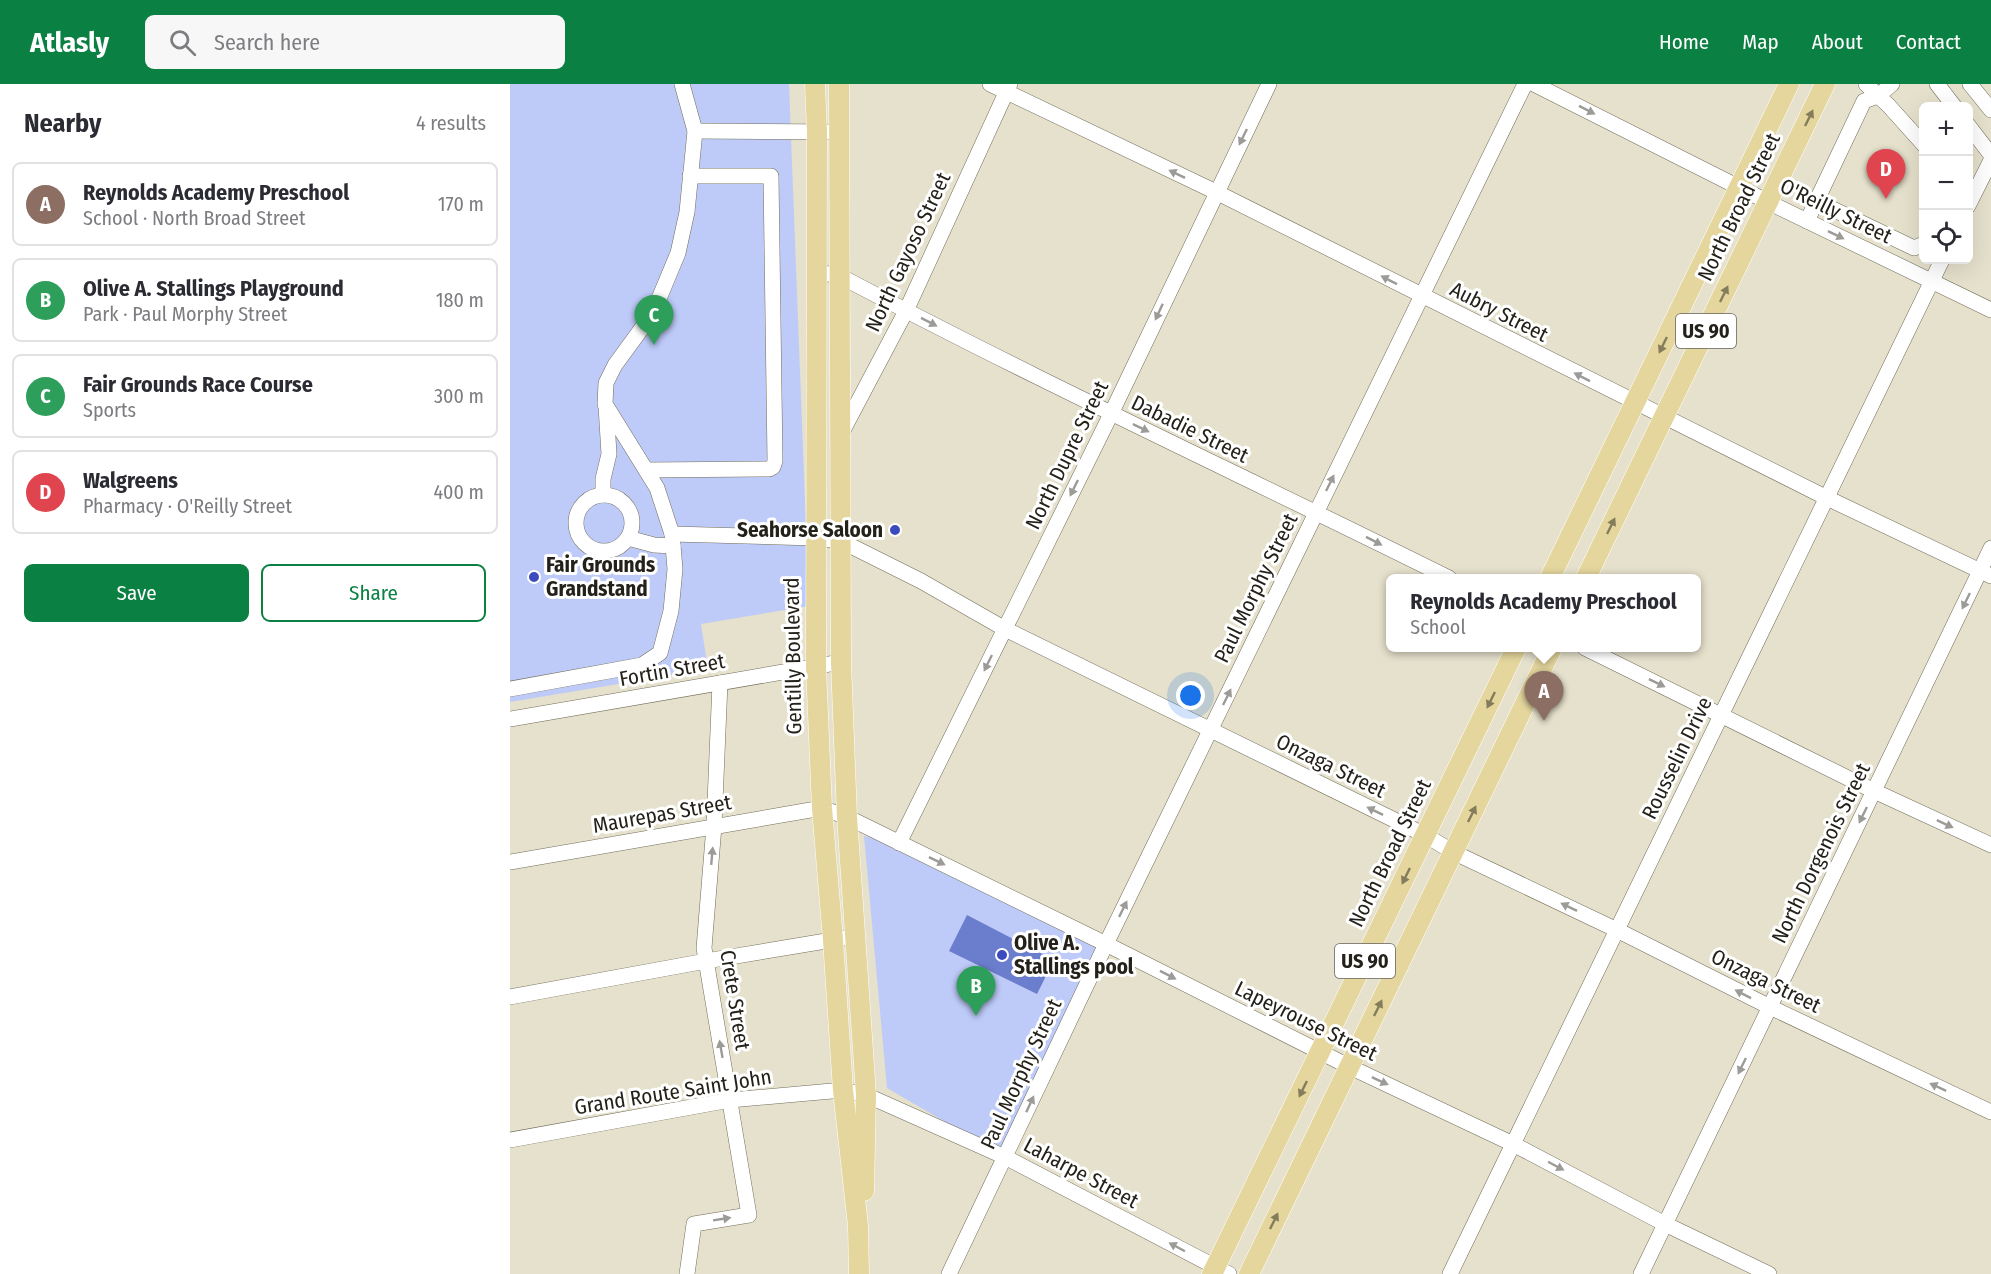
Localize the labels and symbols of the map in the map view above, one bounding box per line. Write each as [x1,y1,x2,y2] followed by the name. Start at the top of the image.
[1578,106,1595,115] one-way arrow
[1804,110,1813,127] one-way arrow
[1238,128,1248,145] one-way arrow
[1692,129,1786,285] street label: North Broad Street
[1866,150,1906,199] pin: D
[860,168,956,336] street label: North Gayoso Street
[1169,169,1186,178] one-way arrow
[1776,173,1896,249] street label: O'Reilly Street
[1828,230,1845,239] one-way arrow
[1380,275,1397,285] one-way arrow
[1446,276,1552,348] street label: Aubry Street
[1719,285,1728,302] one-way arrow
[634,296,674,345] pin: C
[1154,304,1163,321] one-way arrow
[1676,314,1736,348] road number: US 90
[921,318,938,327] one-way arrow
[1658,336,1667,353] one-way arrow
[1574,372,1591,381] one-way arrow
[1020,376,1114,534] street label: North Dupre Street
[1127,389,1253,469] street label: Dabadie Street
[1133,424,1150,433] one-way arrow
[1326,475,1335,492] one-way arrow
[1069,480,1079,497] one-way arrow
[1209,509,1303,667] street label: Paul Morphy Street
[737,517,883,543] place label: Seahorse Saloon
[1607,517,1616,534] one-way arrow
[888,523,902,537] marker: Seahorse Saloon
[1365,536,1382,545] one-way arrow
[546,552,655,602] place label: Fair Grounds Grandstand
[527,570,541,584] marker: Fair Grounds Grandstand
[779,577,807,735] street label: Gentilly Boulevard
[1961,593,1970,610] one-way arrow
[617,648,727,692] street label: Fortin Street
[983,654,993,672] one-way arrow
[1524,672,1564,721] pin: A
[1648,678,1665,687] one-way arrow
[1176,681,1205,710] your location
[1223,688,1232,705] one-way arrow
[1486,692,1495,709] one-way arrow
[1636,693,1718,823] street label: Rousselin Drive
[1272,728,1390,804] street label: Onzaga Street
[1766,759,1876,947] street label: North Dorgenois Street
[1343,775,1437,931] street label: North Broad Street
[591,789,733,839] street label: Maurepas Street
[1468,805,1477,822] one-way arrow
[1367,806,1384,816] one-way arrow
[1858,806,1867,823] one-way arrow
[1937,819,1954,828] one-way arrow
[707,846,717,865] one-way arrow
[928,857,945,866] one-way arrow
[1401,867,1410,884] one-way arrow
[1118,901,1127,918] one-way arrow
[1560,902,1577,911] one-way arrow
[1014,930,1134,980] place label: Olive A. Stallings pool
[1707,943,1825,1019] street label: Onzaga Street
[1335,944,1395,978] road number: US 90
[714,948,756,1052] street label: Crete Street
[995,948,1009,962] marker: Olive A. Stallings pool
[956,966,996,1016] pin: B
[1160,970,1177,980] one-way arrow
[1231,975,1381,1067] street label: Lapeyrouse Street
[1734,989,1751,999] one-way arrow
[975,995,1067,1153] street label: Paul Morphy Street
[1373,1000,1382,1017] one-way arrow
[716,1039,725,1058] one-way arrow
[1737,1057,1746,1074] one-way arrow
[573,1064,773,1120] street label: Grand Route Saint John
[1372,1076,1389,1085] one-way arrow
[1298,1080,1308,1098] one-way arrow
[1930,1082,1947,1091] one-way arrow
[1025,1096,1034,1113] one-way arrow
[1019,1132,1143,1214] street label: Laharpe Street
[1547,1161,1564,1171] one-way arrow
[1270,1213,1279,1230] one-way arrow
[713,1214,732,1223] one-way arrow
[1168,1243,1186,1253] one-way arrow

